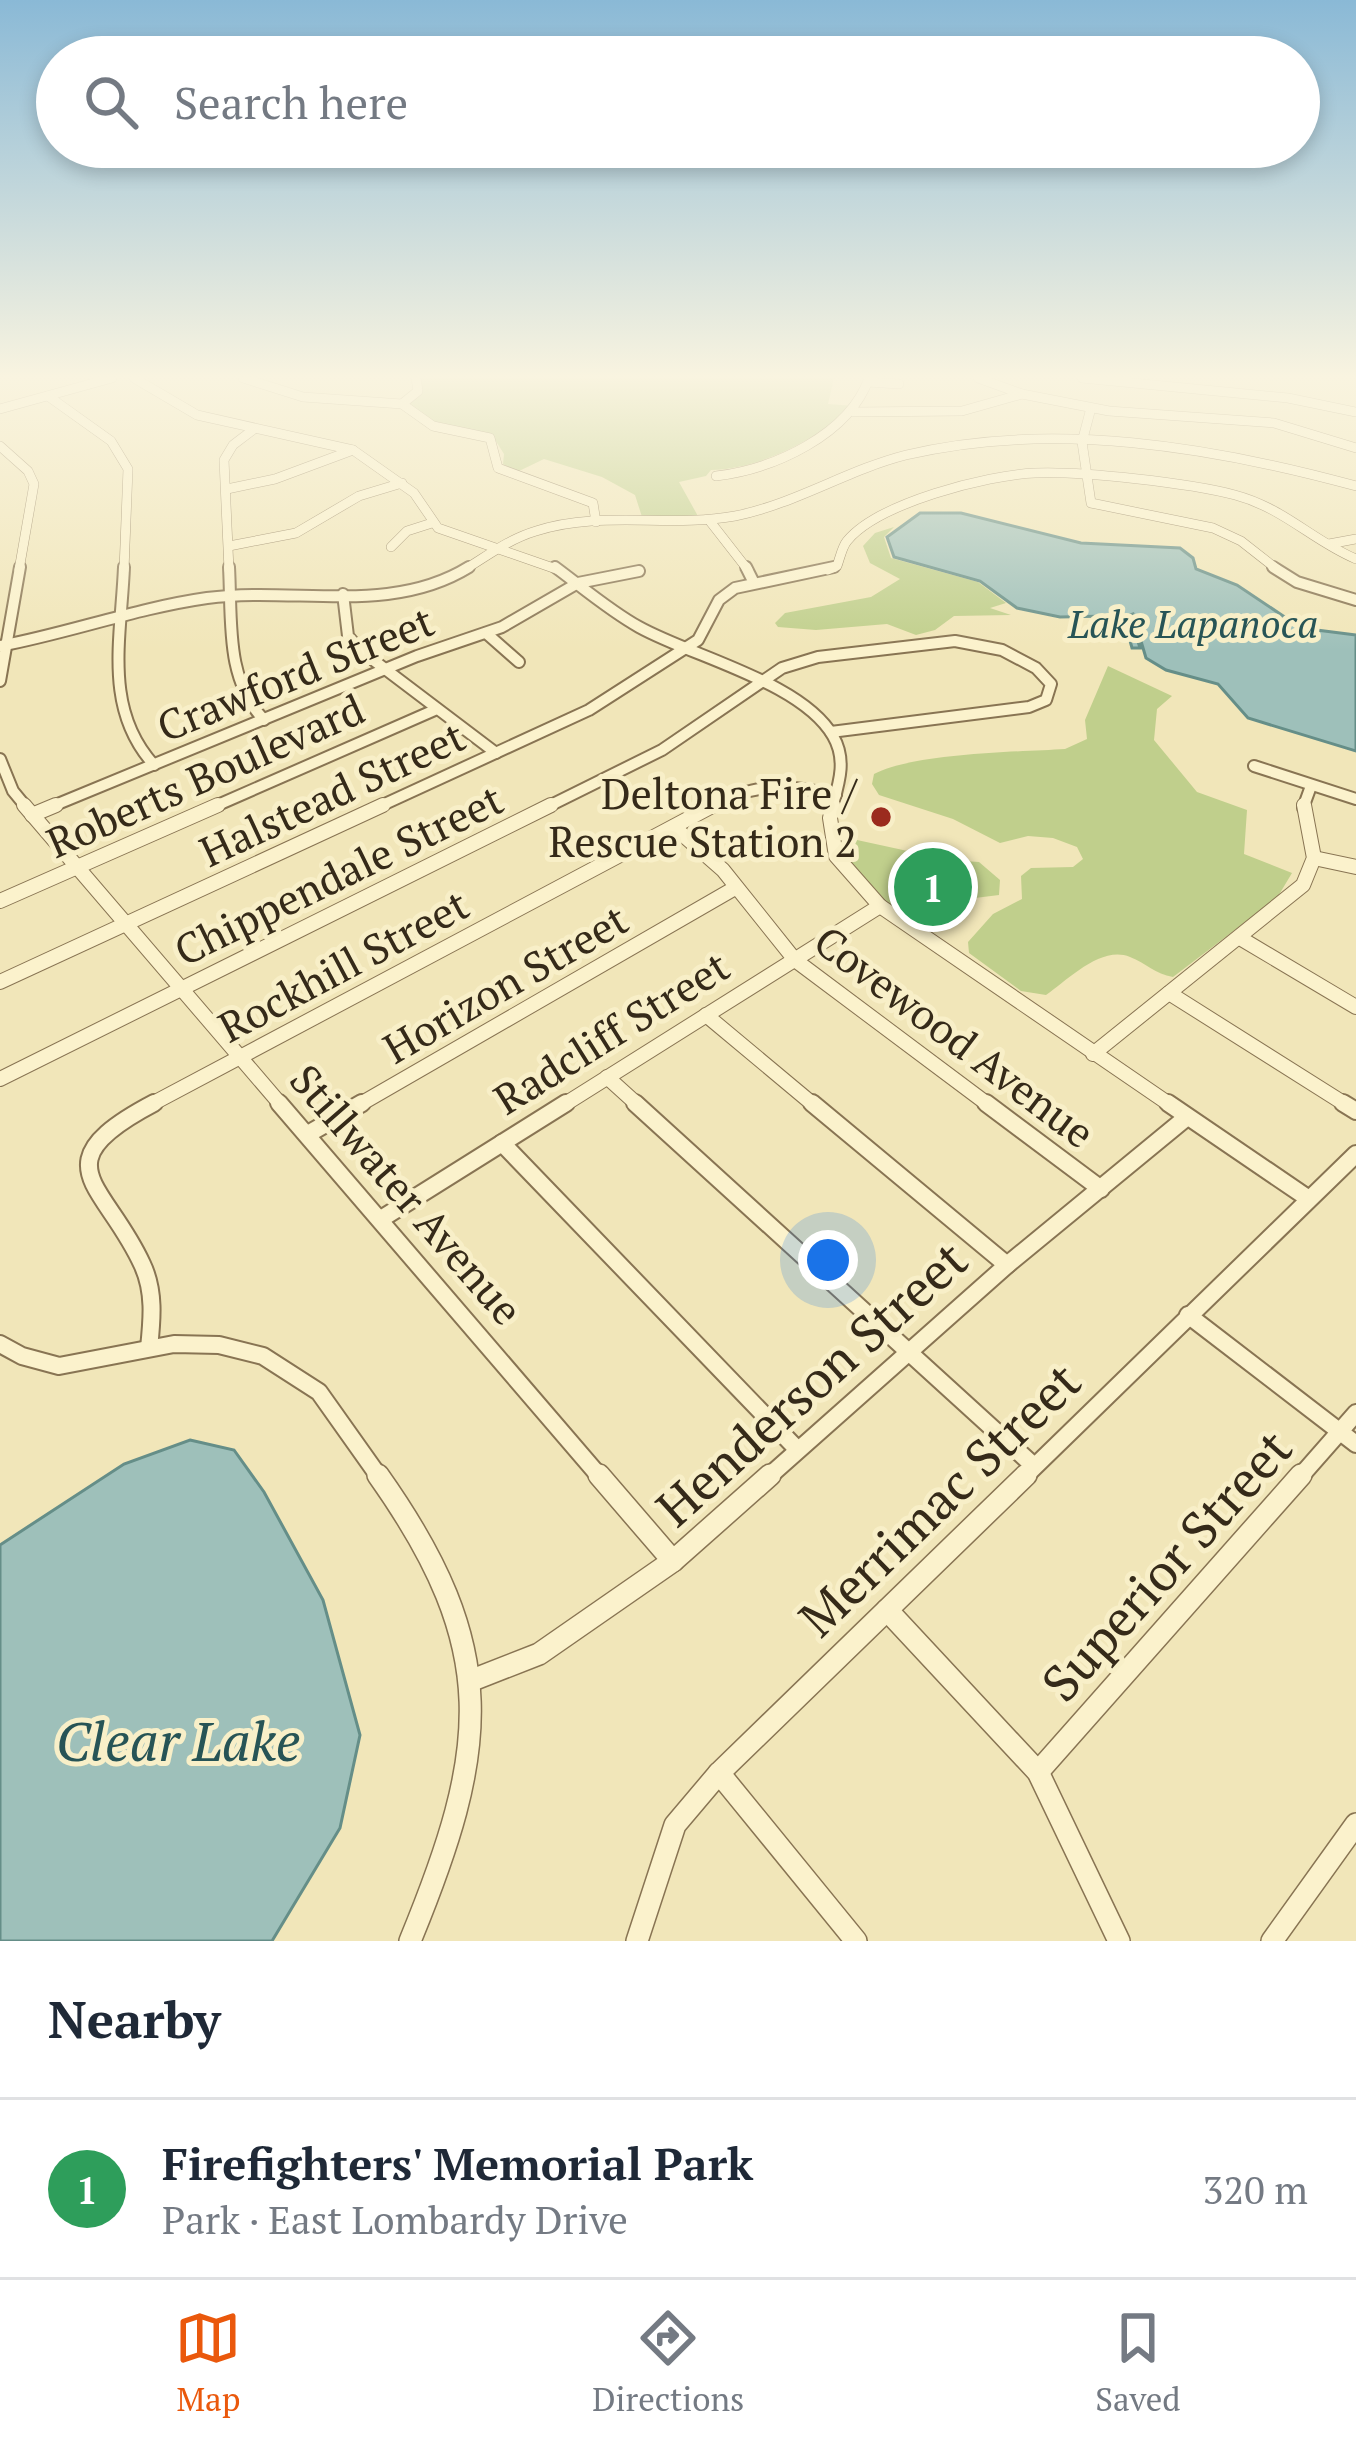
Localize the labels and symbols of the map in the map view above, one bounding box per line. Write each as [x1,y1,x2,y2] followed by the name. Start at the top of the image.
[148,592,442,754] street label: Crawford Street
[1067,597,1318,649] water label: Lake Lapanoca
[38,680,372,870] street label: Roberts Boulevard
[191,707,474,879] street label: Halstead Street
[548,765,859,869] place label: Deltona Fire / Rescue Station 2
[165,770,512,978] street label: Chippendale Street
[868,804,894,830] marker: Deltona Fire / Rescue Station 2
[894,842,972,932] pin: 1
[208,875,478,1054] street label: Rockhill Street
[373,890,638,1076] street label: Horizon Street
[804,912,1106,1160] street label: Covewood Avenue
[483,937,739,1127] street label: Radcliff Street
[278,1052,536,1336] street label: Stillwater Avenue
[641,1225,981,1541] street label: Henderson Street
[798,1230,858,1290] your location
[784,1347,1094,1651] street label: Merrimac Street
[1026,1415,1306,1715] street label: Superior Street
[56,1705,300,1776] water label: Clear Lake

